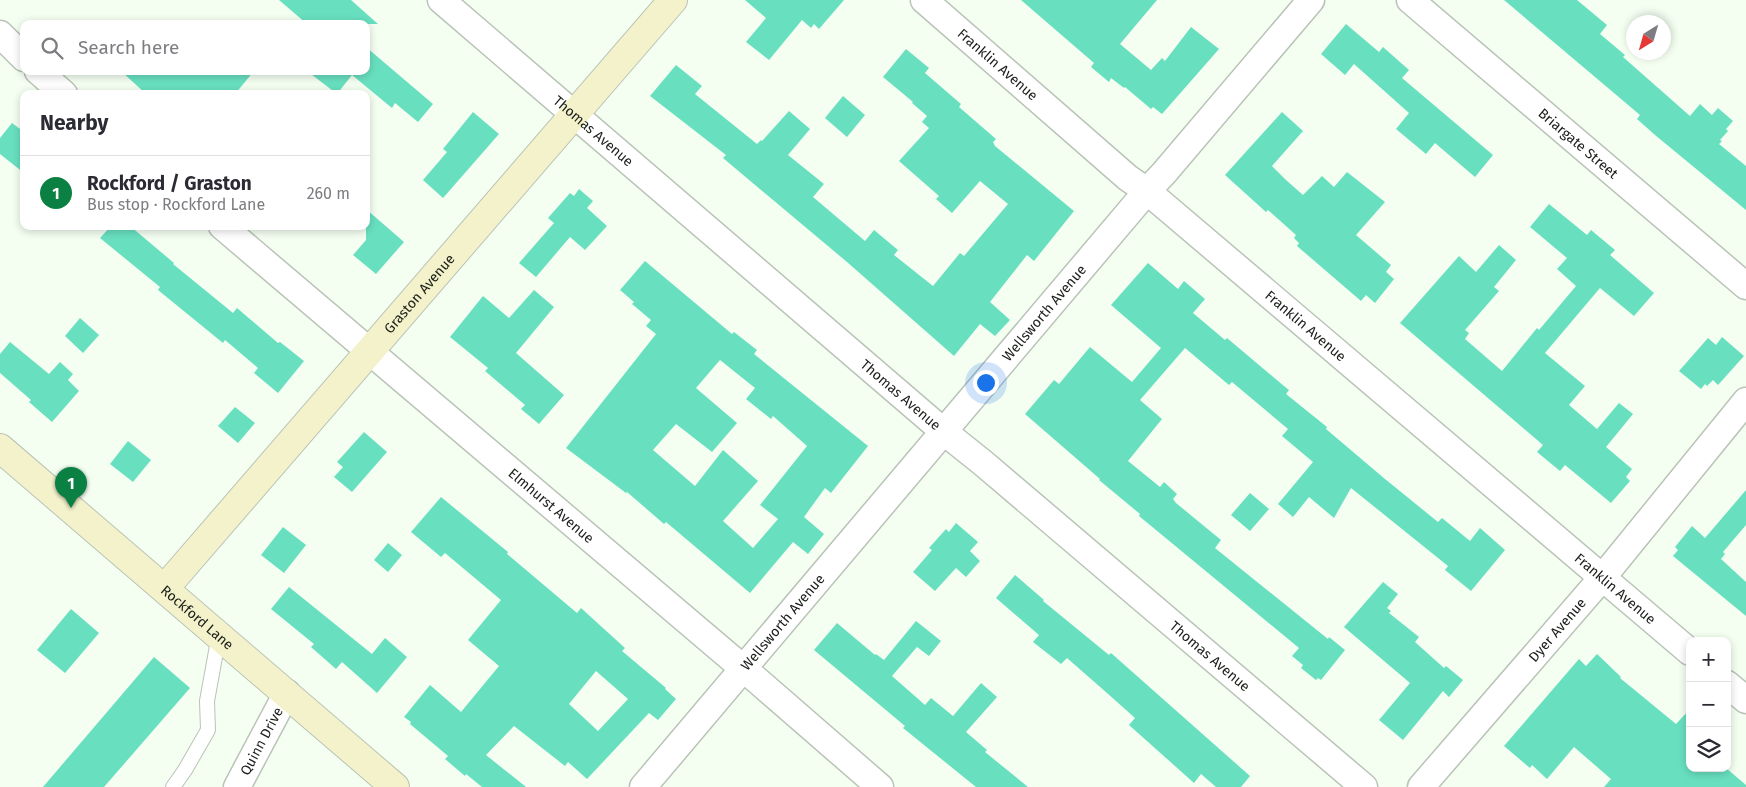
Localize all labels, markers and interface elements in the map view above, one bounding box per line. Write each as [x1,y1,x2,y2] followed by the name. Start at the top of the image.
[1626,15,1671,60] north arrow
[20,20,370,75] search box
[954,25,1041,104] street label: Franklin Avenue
[38,34,66,62] icon: search
[78,36,179,59] text: Search here
[550,92,637,170] street label: Thomas Avenue
[1535,104,1622,183] street label: Briargate Street
[40,110,108,136] text: Nearby
[87,172,252,195] text: Rockford / Graston
[52,184,60,203] text: 1
[307,184,350,203] text: 260 m
[87,195,265,214] text: Bus stop · Rockford Lane
[380,251,458,337] street label: Graston Avenue
[998,261,1090,364] street label: Wellsworth Avenue
[1262,287,1350,365] street label: Franklin Avenue
[857,356,944,434] street label: Thomas Avenue
[973,370,999,396] your location
[505,464,598,547] street label: Elmhurst Avenue
[55,467,87,508] pin: 1
[1571,549,1659,628] street label: Franklin Avenue
[737,570,828,674] street label: Wellsworth Avenue
[157,581,237,653] street label: Rockford Lane
[1525,594,1590,665] street label: Dyer Avenue
[1167,617,1254,695] street label: Thomas Avenue
[1686,637,1731,772] map controls
[1686,637,1731,682] button: +
[1686,682,1731,727] button: −
[236,704,286,778] street label: Quinn Drive
[1686,727,1731,772] button: layers

